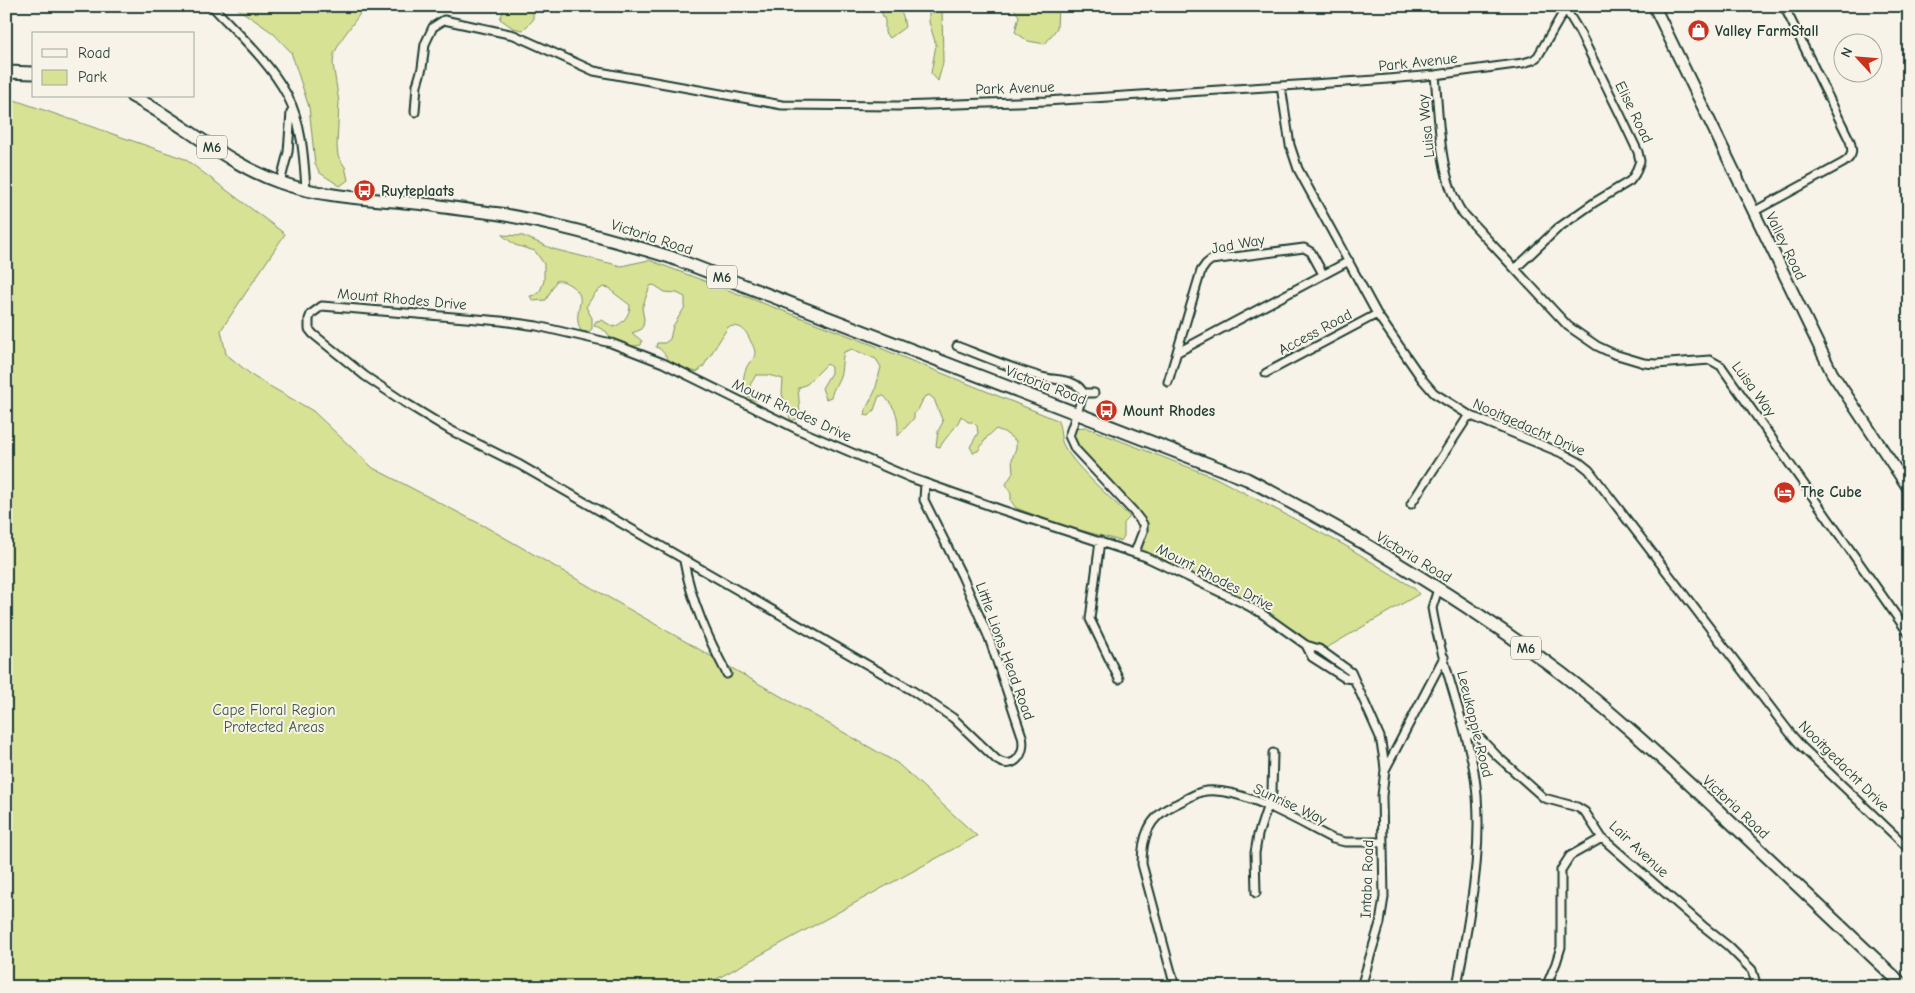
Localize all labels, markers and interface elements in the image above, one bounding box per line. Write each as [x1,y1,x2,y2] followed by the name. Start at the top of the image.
[1687,19,1711,43] shop icon: Valley FarmStall
[1715,22,1819,40] place label: Valley FarmStall
[32,32,195,98] legend
[1832,32,1882,82] north arrow
[78,44,110,62] text: Road
[1837,45,1856,60] text: N
[1378,49,1459,75] street label: Park Avenue
[78,68,107,86] text: Park
[975,78,1055,98] street label: Park Avenue
[1611,78,1657,146] street label: Elise Road
[1414,93,1438,159] street label: Luisa Way
[197,136,227,158] road number: M6
[353,179,377,203] bus stop icon: Ruyteplaats
[381,182,454,200] place label: Ruyteplaats
[1762,209,1810,283] street label: Valley Road
[609,215,695,259] street label: Victoria Road
[1210,230,1266,258] street label: Jad Way
[707,266,737,288] road number: M6
[337,284,468,314] street label: Mount Rhodes Drive
[1275,305,1355,359] street label: Access Road
[1728,358,1780,420] street label: Luisa Way
[1003,361,1089,409] street label: Victoria Road
[729,374,855,446] street label: Mount Rhodes Drive
[1470,394,1588,460] street label: Nooitgedacht Drive
[1095,399,1119,423] bus stop icon: Mount Rhodes
[1123,402,1215,420] place label: Mount Rhodes
[1773,480,1797,504] hotel icon: The Cube
[1801,483,1862,501] place label: The Cube
[1373,527,1455,587] street label: Victoria Road
[1153,540,1277,615] street label: Mount Rhodes Drive
[972,580,1038,722] street label: Little Lions Head Road
[1511,636,1541,660] road number: M6
[1453,669,1497,779] street label: Leeukoppie Road
[213,701,335,736] park label: Cape Floral Region Protected Areas
[1795,717,1893,815] street label: Nooitgedacht Drive
[1699,771,1773,843] street label: Victoria Road
[1251,779,1330,829] street label: Sunrise Way
[1605,817,1673,881] street label: Lair Avenue
[1357,839,1377,919] street label: Intaba Road

